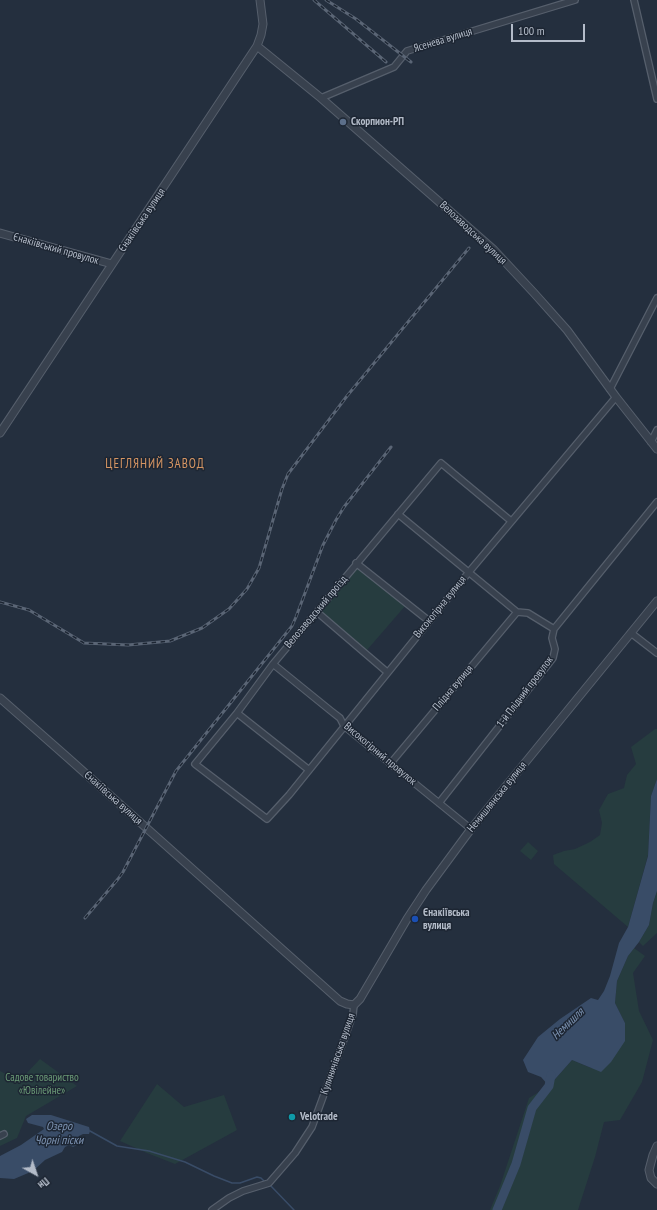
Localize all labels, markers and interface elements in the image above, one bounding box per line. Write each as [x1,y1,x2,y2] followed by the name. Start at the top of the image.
[513,16,587,42] scale bar
[518,23,545,38] text: 100 m
[412,25,474,55] street label: Ясенева вулиця
[351,115,404,129] place label: Скорпион-РП
[338,117,348,127] marker: Скорпион-РП
[116,186,168,254] street label: Єнакіївська вулиця
[437,199,509,267] street label: Велозаводська вулиця
[12,230,100,268] street label: Єнакіївський провулок
[105,456,205,472] district label: ЦЕГЛЯНИЙ ЗАВОД
[282,573,350,651] street label: Велозаводський проїзд
[411,573,469,641] street label: Високогірна вулиця
[494,654,556,730] street label: 1-й Плідний провулок
[430,662,476,714] street label: Плідна вулиця
[341,720,419,788] street label: Високогірний провулок
[465,759,529,835] street label: Немишлянська вулиця
[81,768,145,828] street label: Єнакіївська вулиця
[423,906,470,932] place label: Єнакіївська вулиця
[410,914,420,924] marker: Єнакіївська вулиця
[549,1005,587,1043] water label: Немишля
[318,1012,358,1096] street label: Кулиничівська вулиця
[5,1071,79,1097] park label: Садове товариство «Ювілейне»
[300,1110,338,1124] place label: Velotrade
[287,1112,297,1122] marker: Velotrade
[35,1120,83,1148] water label: Озеро Чорні піски
[16,1154,56,1194] north arrow
[35,1174,52,1192] text: Пн

